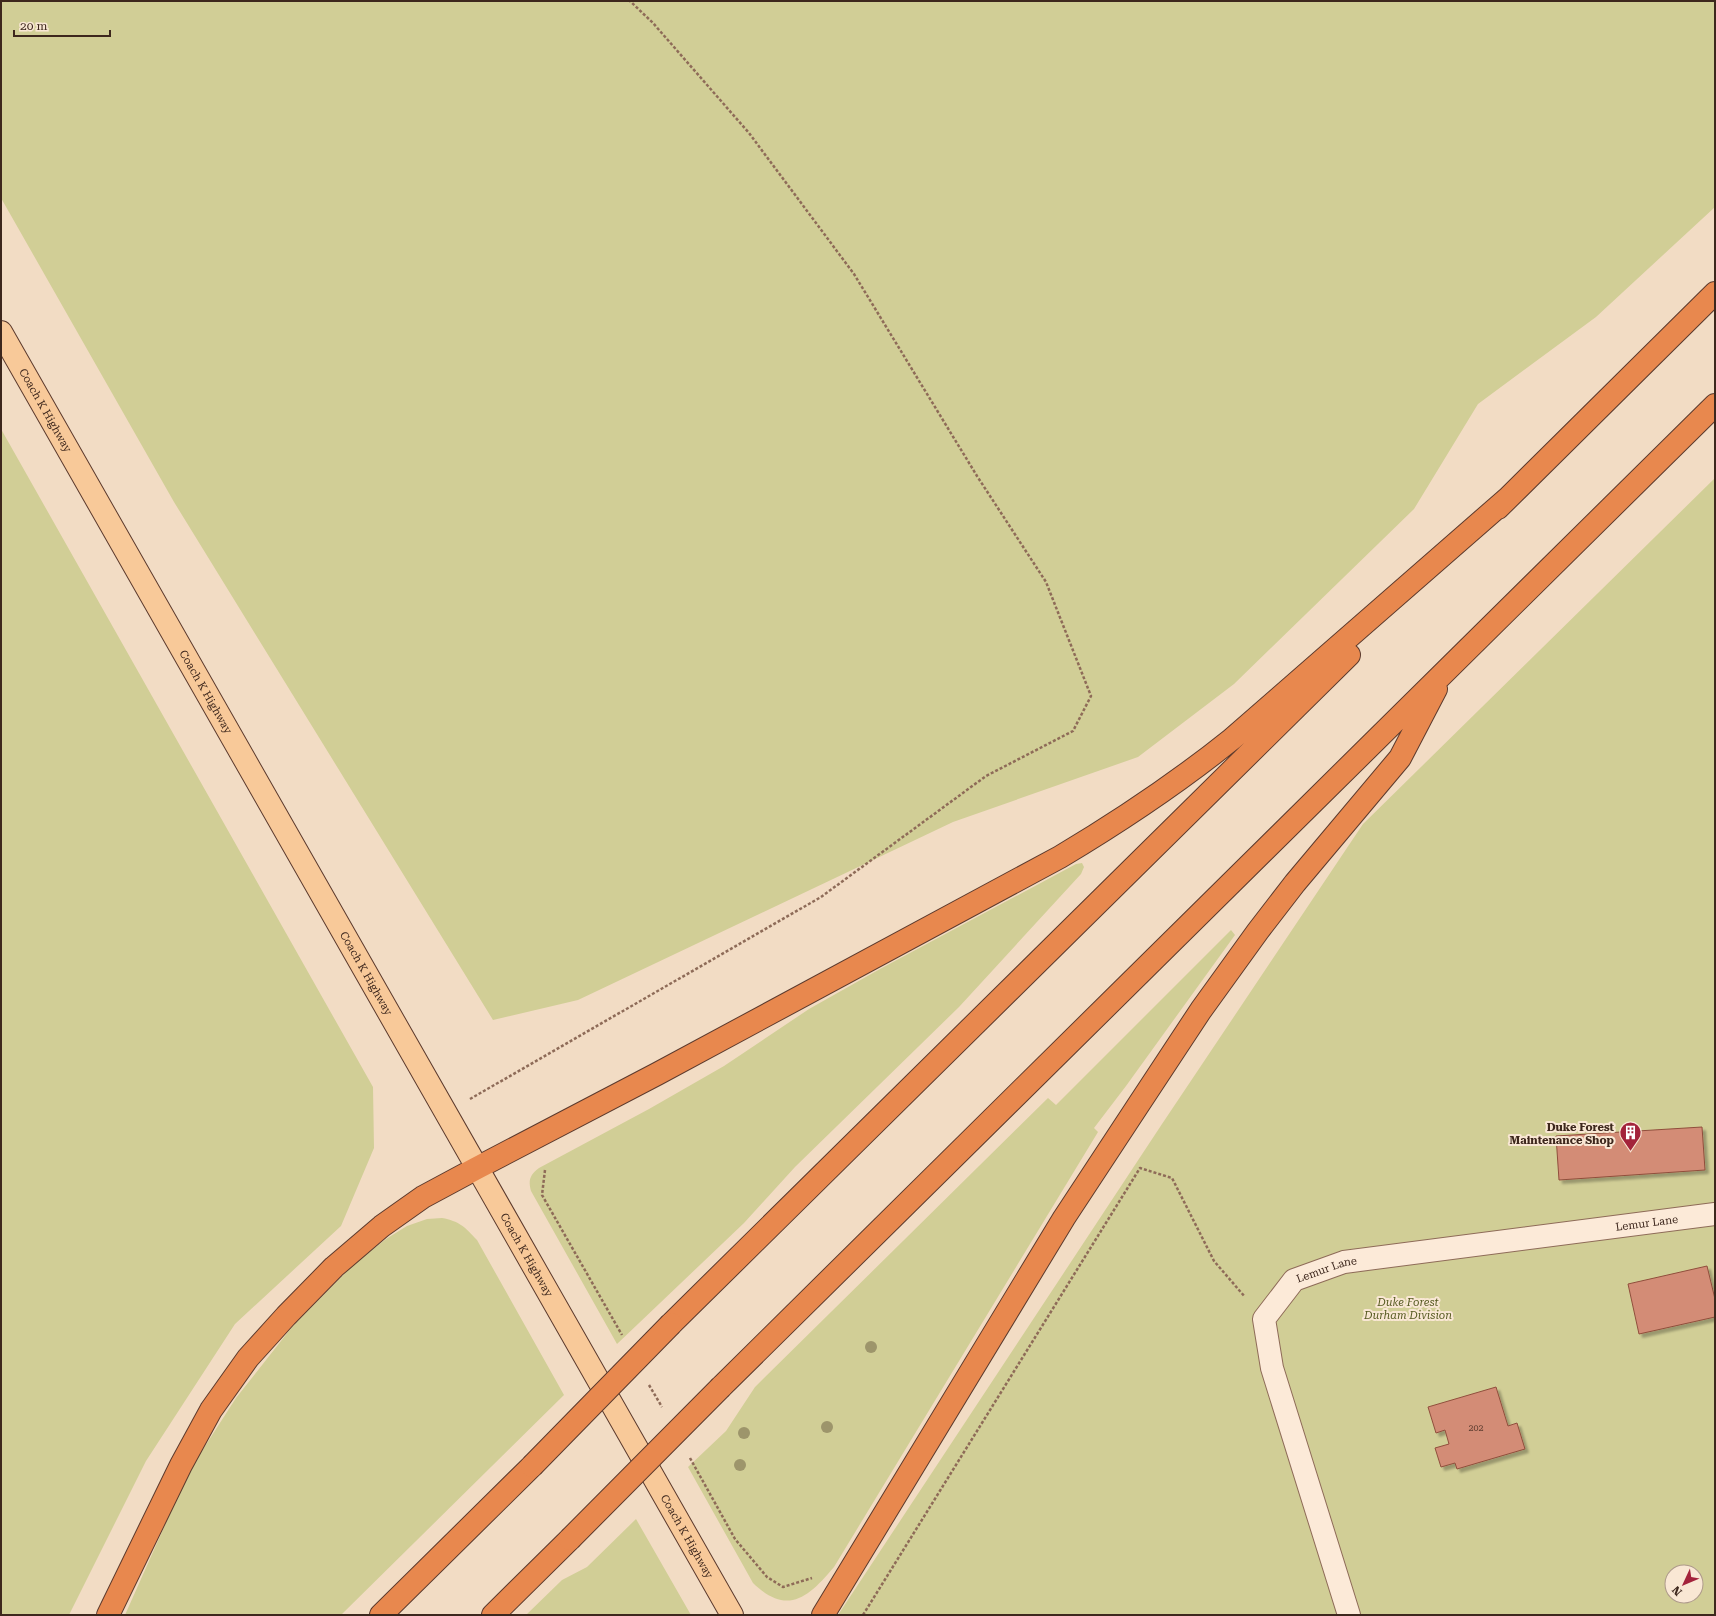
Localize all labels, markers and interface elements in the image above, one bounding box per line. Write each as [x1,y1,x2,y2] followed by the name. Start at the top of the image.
[14,12,110,38] scale bar
[20,19,47,33] text: 20 m
[16,366,74,455] street label: Coach K Highway
[176,648,235,737] street label: Coach K Highway
[337,929,395,1018] street label: Coach K Highway
[1617,1120,1643,1153] building icon: Duke Forest Maintenance Shop
[1510,1121,1615,1147] place label: Duke Forest Maintenance Shop
[497,1211,556,1300] street label: Coach K Highway
[1615,1213,1679,1234] street label: Lemur Lane
[1295,1254,1358,1286] street label: Lemur Lane
[1363,1296,1452,1322] park label: Duke Forest Durham Division
[1468,1423,1484,1433] house number: 202
[658,1492,716,1581] street label: Coach K Highway
[1664,1564,1704,1604] north arrow
[1669,1583,1685,1598] text: N

